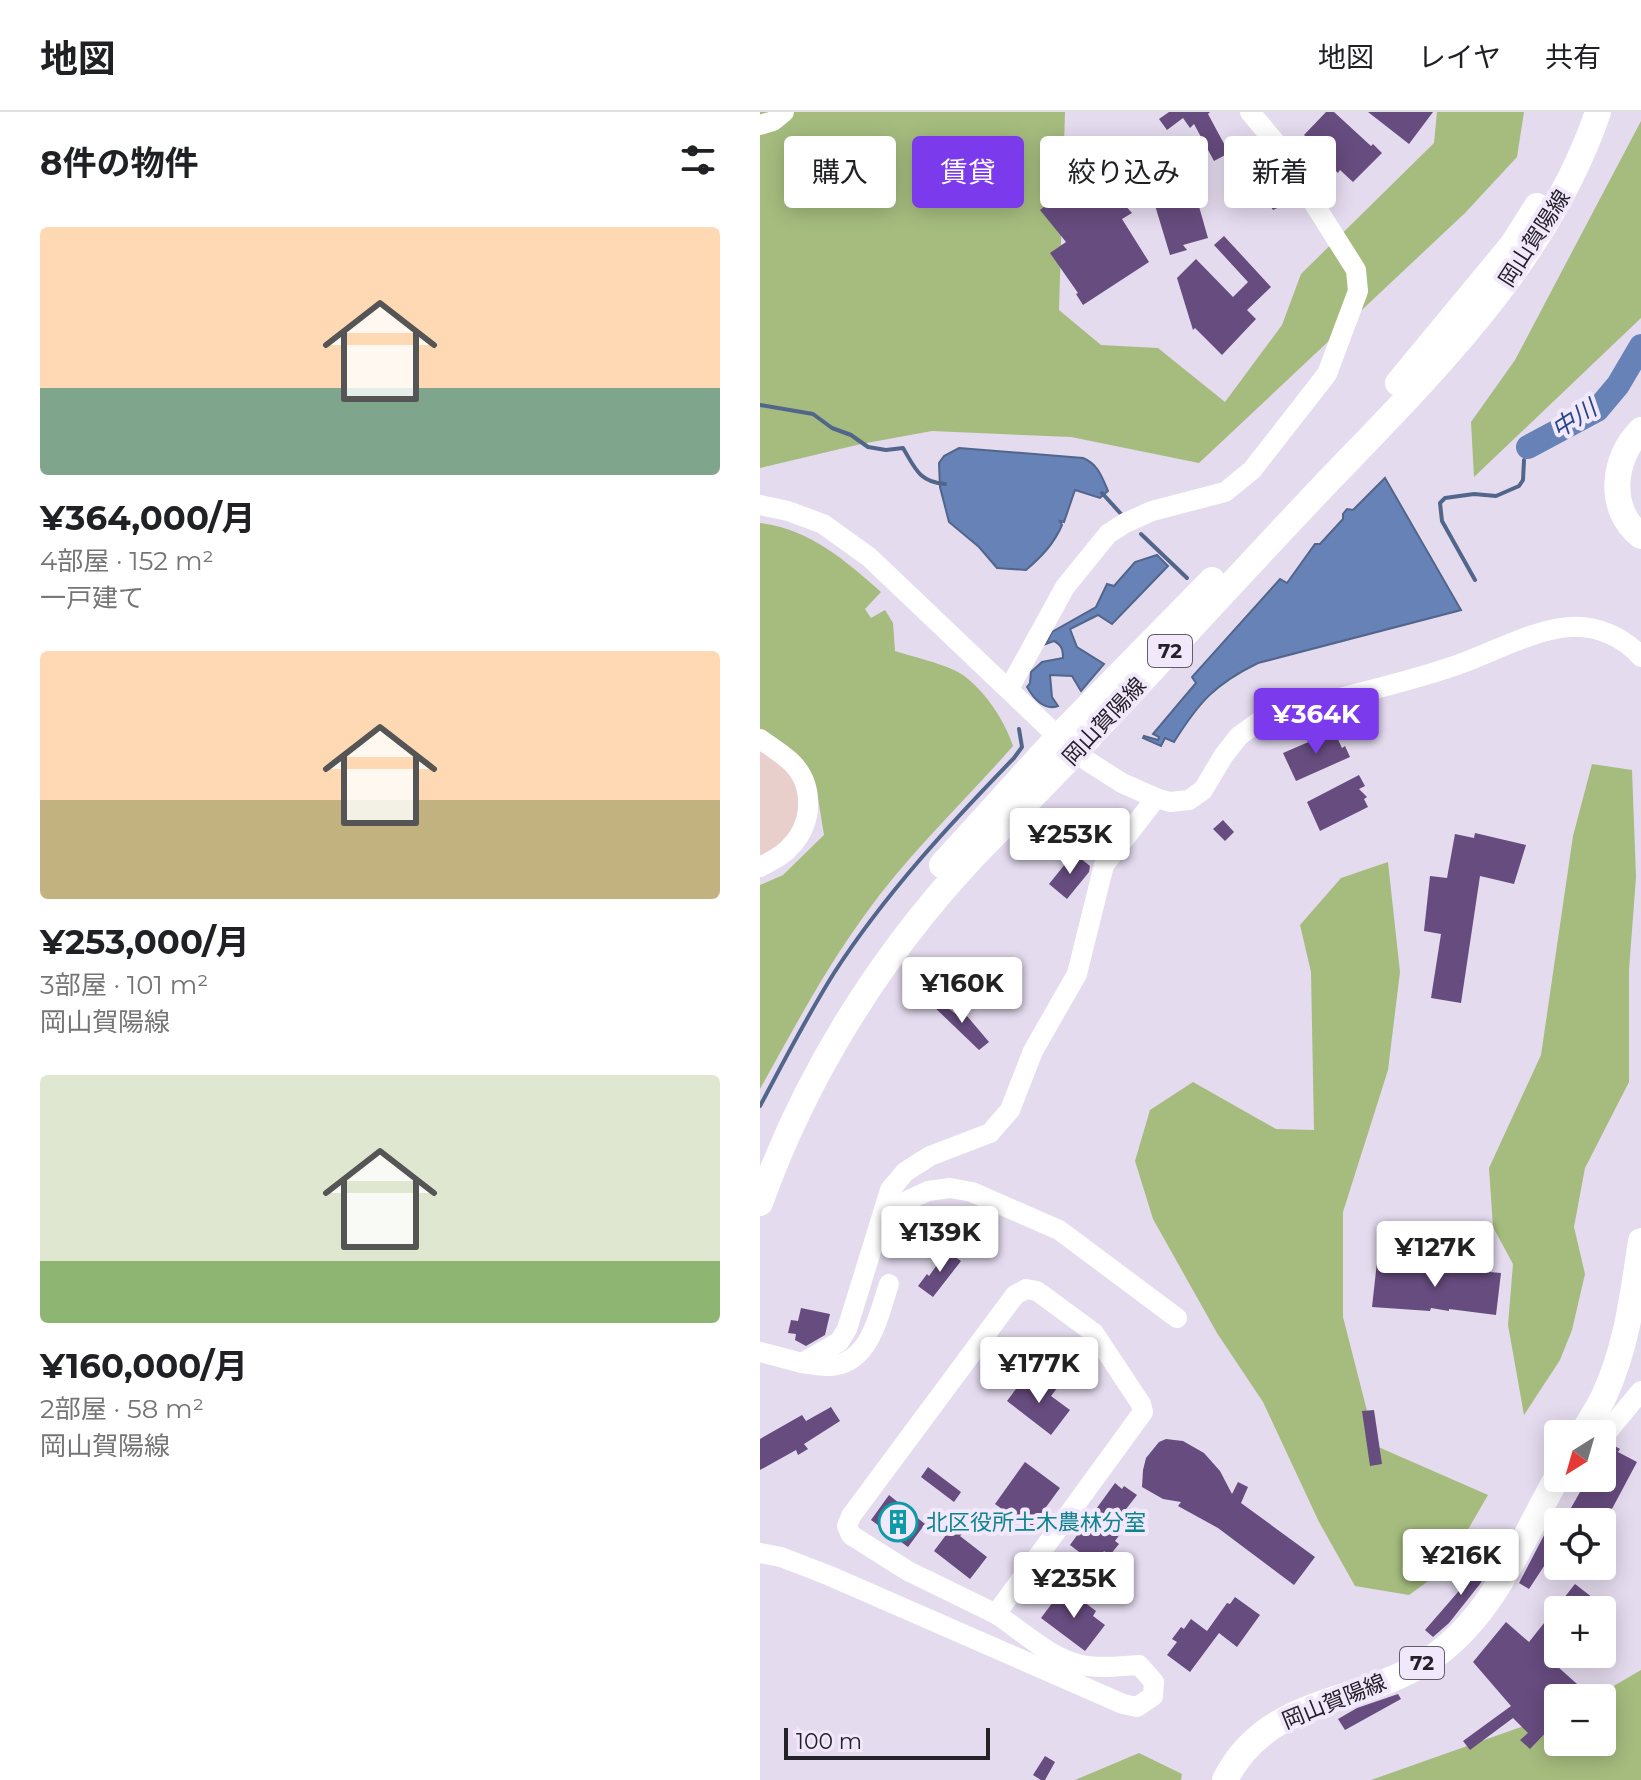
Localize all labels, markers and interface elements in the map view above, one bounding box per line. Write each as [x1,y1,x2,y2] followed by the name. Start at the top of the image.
[40,35,116,82] text: 地図
[1318,40,1374,74] text: 地図
[1418,40,1501,74] text: レイヤ
[1545,40,1601,74] text: 共有
[784,136,896,208] chip: 購入
[912,136,1024,208] chip: 賃貸
[1040,136,1208,208] chip: 絞り込み
[1224,136,1336,208] chip: 新着
[676,138,720,182] icon: filters
[40,142,198,184] text: 8件の物件
[1493,185,1576,292] street label: 岡山賀陽線
[308,279,452,423] icon: home
[1546,392,1604,444] water label: 中川
[40,497,256,539] text: ¥364,000/月
[40,545,214,577] text: 4部屋 · 152 m²
[40,582,144,614] text: 一戸建て
[1148,635,1192,667] road number: 72
[1057,672,1152,771] street label: 岡山賀陽線
[1260,688,1372,756] pin: ¥364K
[1272,698,1360,730] text: ¥364K
[308,703,452,847] icon: home
[1014,808,1126,876] pin: ¥253K
[1028,818,1112,850] text: ¥253K
[40,921,250,963] text: ¥253,000/月
[906,957,1018,1025] pin: ¥160K
[920,967,1004,999] text: ¥160K
[40,969,208,1001] text: 3部屋 · 101 m²
[40,1006,170,1038] text: 岡山賀陽線
[308,1127,452,1271] icon: home
[884,1206,996,1274] pin: ¥139K
[899,1216,981,1248] text: ¥139K
[1379,1221,1491,1289] pin: ¥127K
[1395,1231,1475,1263] text: ¥127K
[983,1337,1095,1405] pin: ¥177K
[40,1345,248,1387] text: ¥160,000/月
[998,1347,1080,1379] text: ¥177K
[40,1393,204,1425] text: 2部屋 · 58 m²
[1544,1420,1616,1492] north arrow
[1544,1420,1616,1756] map controls
[40,1430,170,1462] text: 岡山賀陽線
[877,1501,919,1543] building icon: 北区役所土木農林分室
[1544,1508,1616,1580] button: locate
[926,1509,1146,1536] place label: 北区役所土木農林分室
[1405,1529,1517,1597] pin: ¥216K
[1421,1539,1501,1571] text: ¥216K
[1018,1552,1130,1620] pin: ¥235K
[1032,1562,1116,1594] text: ¥235K
[1544,1596,1616,1668] button: +
[1400,1647,1444,1679] road number: 72
[1278,1668,1390,1735] street label: 岡山賀陽線
[1544,1684,1616,1756] button: −
[784,1724,990,1760] scale bar
[796,1728,862,1755] text: 100 m

